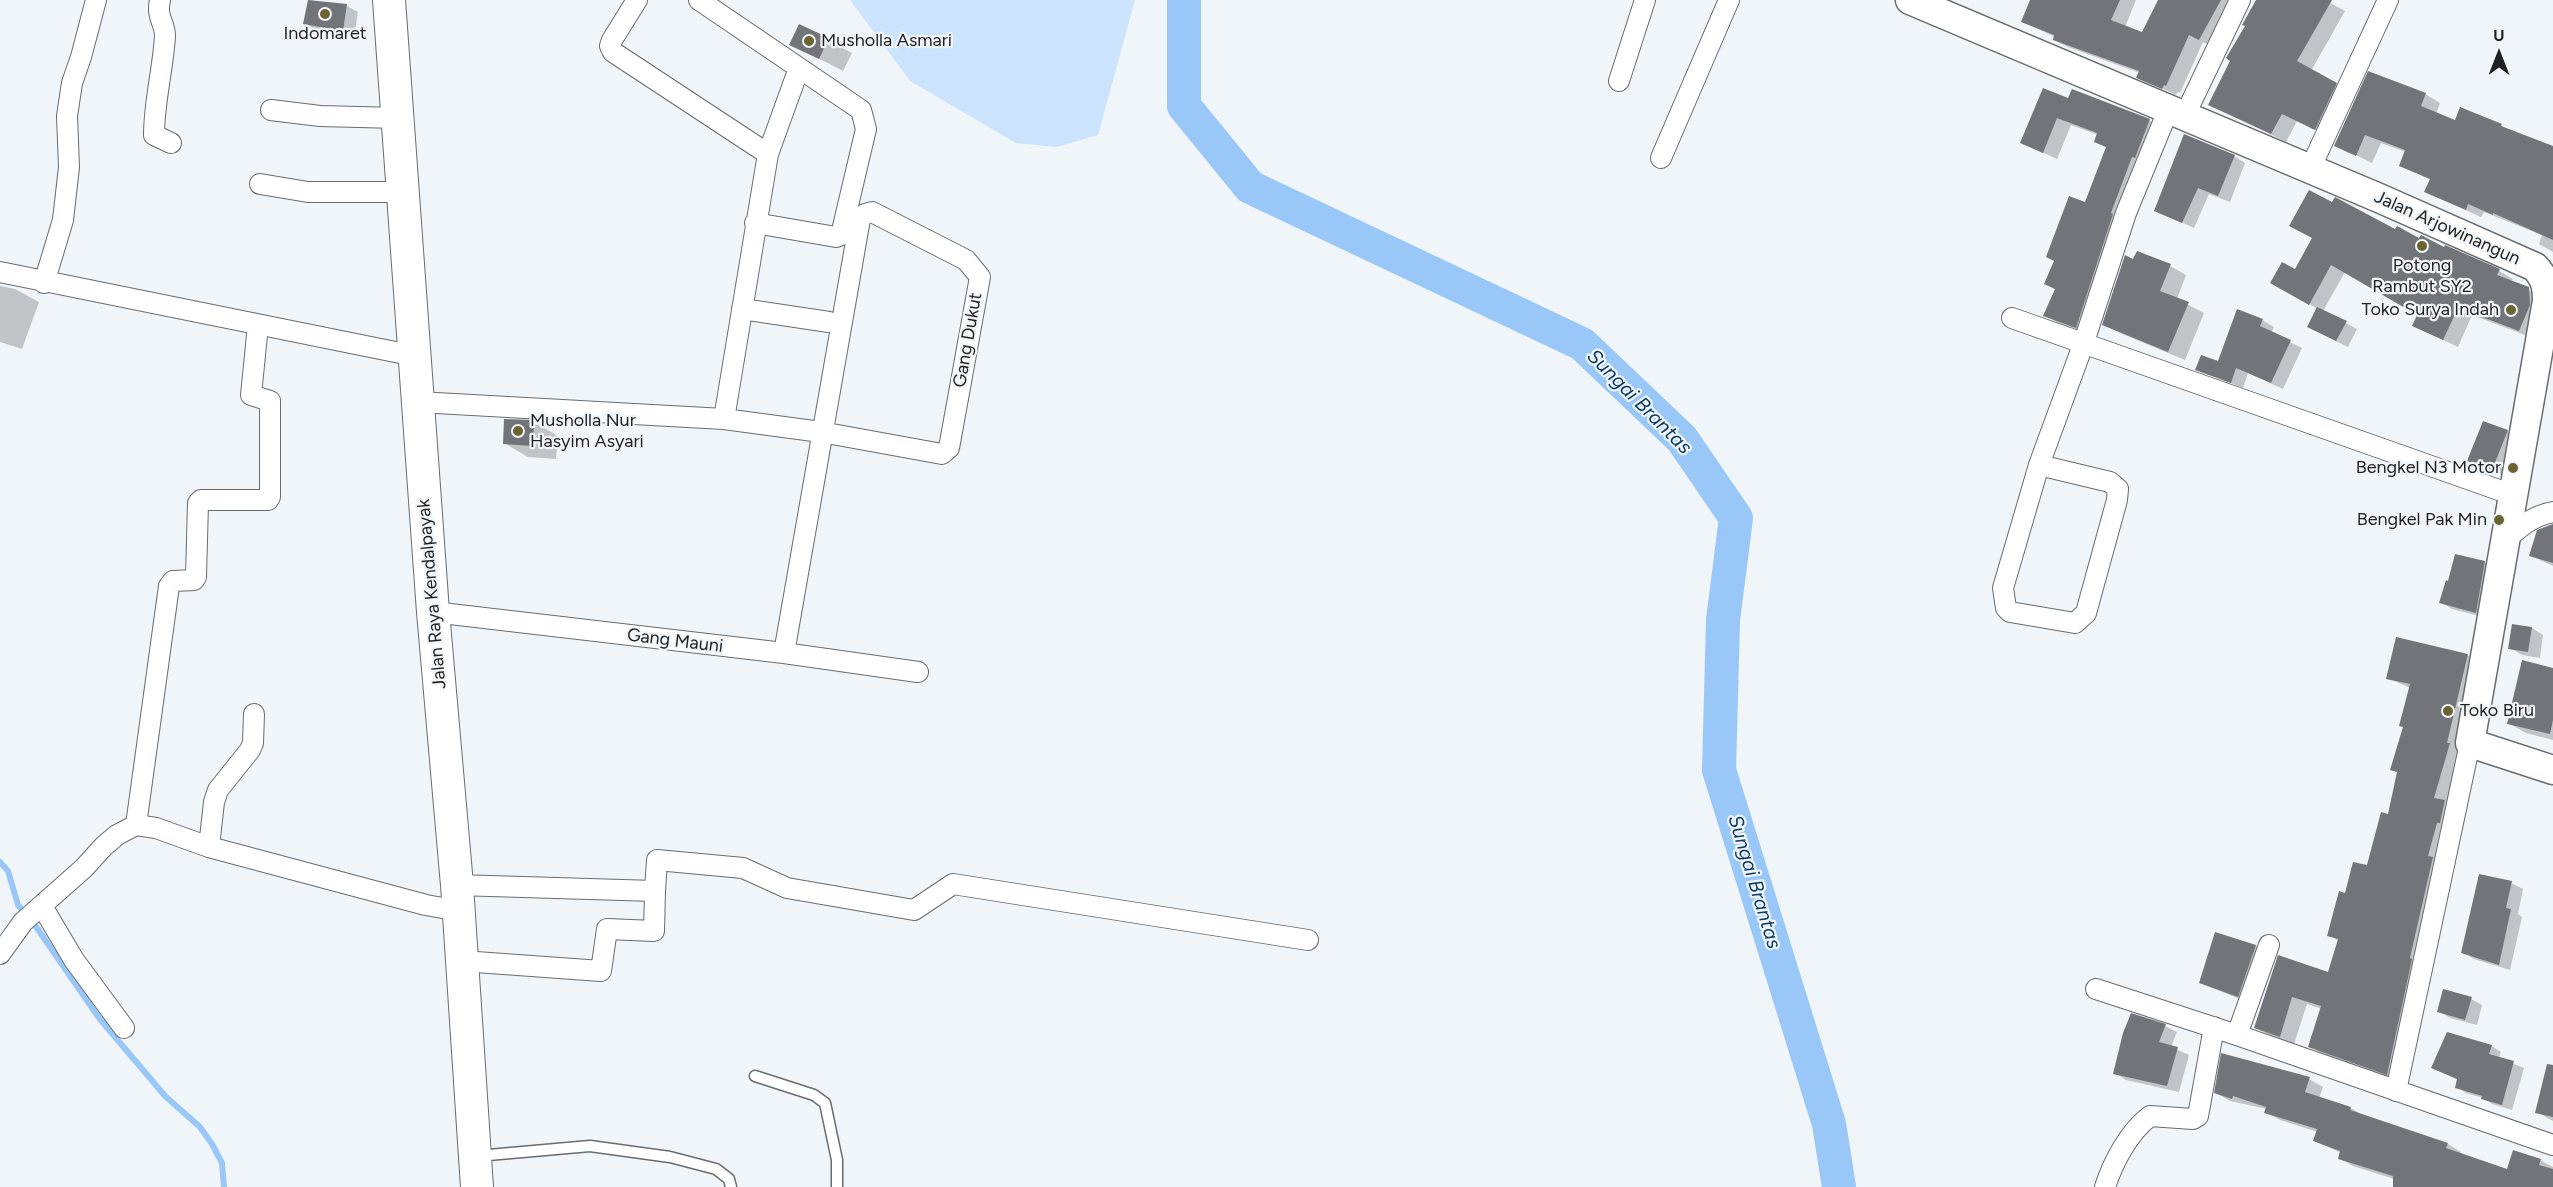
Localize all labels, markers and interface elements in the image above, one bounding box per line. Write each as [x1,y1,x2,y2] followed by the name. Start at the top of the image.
[318,7,332,21] marker: Indomaret
[283,23,367,45] place label: Indomaret
[2469,24,2529,84] north arrow
[2493,26,2505,45] text: U
[821,30,952,52] place label: Musholla Asmari
[802,34,816,48] marker: Musholla Asmari
[2371,186,2523,270] street label: Jalan Arjowinangun
[2415,239,2429,253] marker: Potong Rambut SY2
[2372,255,2472,298] place label: Potong Rambut SY2
[949,291,987,389] street label: Gang Dukut
[2362,299,2499,321] place label: Toko Surya Indah
[2504,303,2518,317] marker: Toko Surya Indah
[1582,345,1696,459] water label: Sungai Brantas
[530,410,644,452] place label: Musholla Nur Hasyim Asyari
[511,424,525,438] marker: Musholla Nur Hasyim Asyari
[2356,457,2501,479] place label: Bengkel N3 Motor
[2506,461,2520,475] marker: Bengkel N3 Motor
[413,498,451,690] street label: Jalan Raya Kendalpayak
[2357,509,2487,531] place label: Bengkel Pak Min
[2492,513,2506,527] marker: Bengkel Pak Min
[626,624,724,658] street label: Gang Mauni
[2460,700,2534,722] place label: Toko Biru
[2441,704,2455,718] marker: Toko Biru
[1722,812,1786,952] water label: Sungai Brantas

